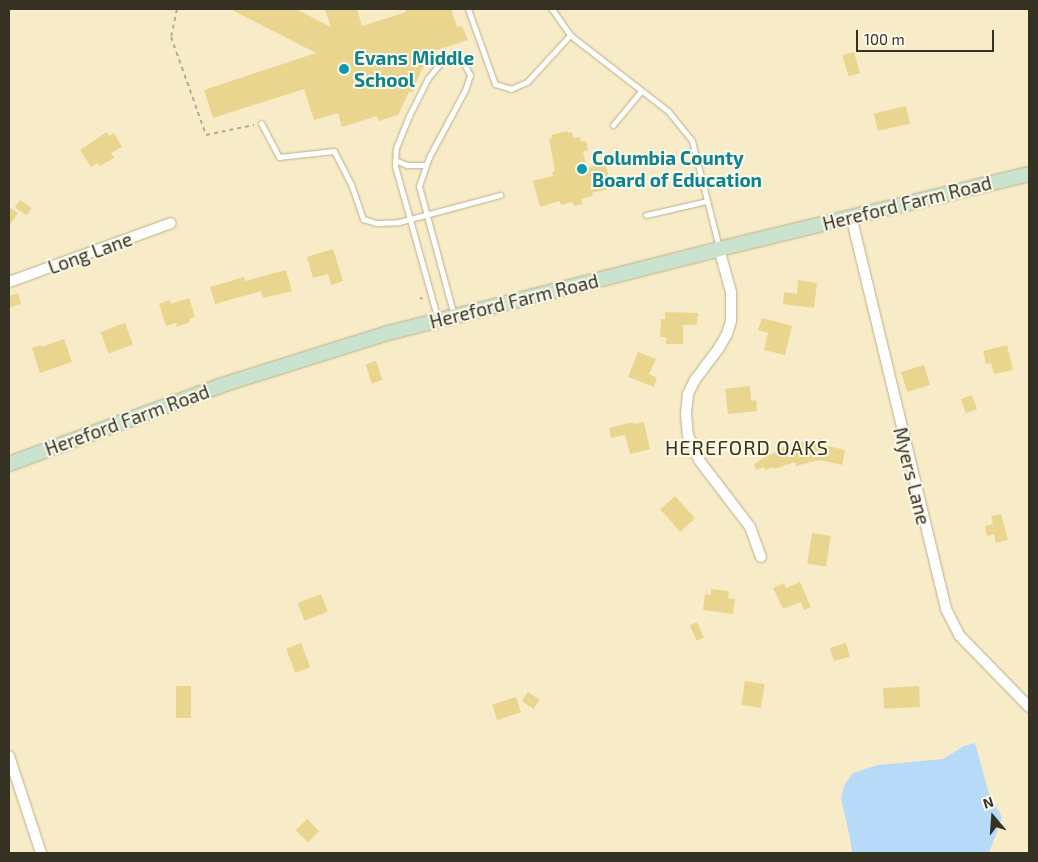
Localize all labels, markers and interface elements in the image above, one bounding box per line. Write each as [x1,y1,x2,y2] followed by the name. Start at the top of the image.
[858,20,996,52] scale bar
[864,30,905,48] text: 100 m
[354,47,474,91] place label: Evans Middle School
[338,63,350,75] marker: Evans Middle School
[592,147,762,191] place label: Columbia County Board of Education
[576,163,588,175] marker: Columbia County Board of Education
[820,171,994,235] street label: Hereford Farm Road
[45,227,135,279] street label: Long Lane
[427,269,601,333] street label: Hereford Farm Road
[42,380,212,460] street label: Hereford Farm Road
[889,425,935,527] street label: Myers Lane
[663,435,831,459] district label: HEREFORD OAKS
[968,792,1018,842] north arrow
[981,793,996,812] text: N

